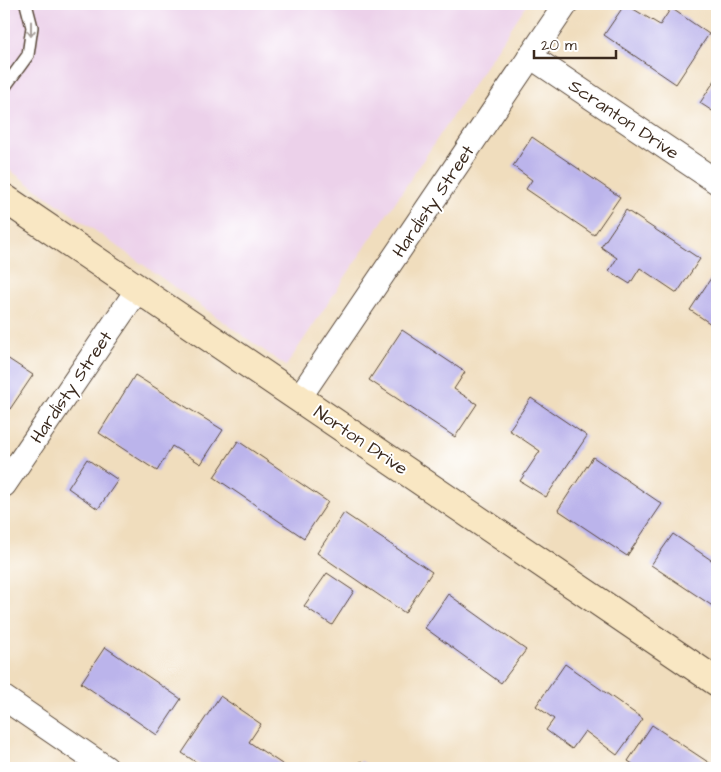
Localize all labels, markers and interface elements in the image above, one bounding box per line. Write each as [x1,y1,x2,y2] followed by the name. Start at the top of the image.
[26,21,35,37] one-way arrow
[534,28,616,60] scale bar
[541,35,577,56] text: 20 m
[564,73,684,166] street label: Scranton Drive
[386,139,482,263] street label: Hardisty Street
[24,325,120,449] street label: Hardisty Street
[309,400,413,481] street label: Norton Drive

